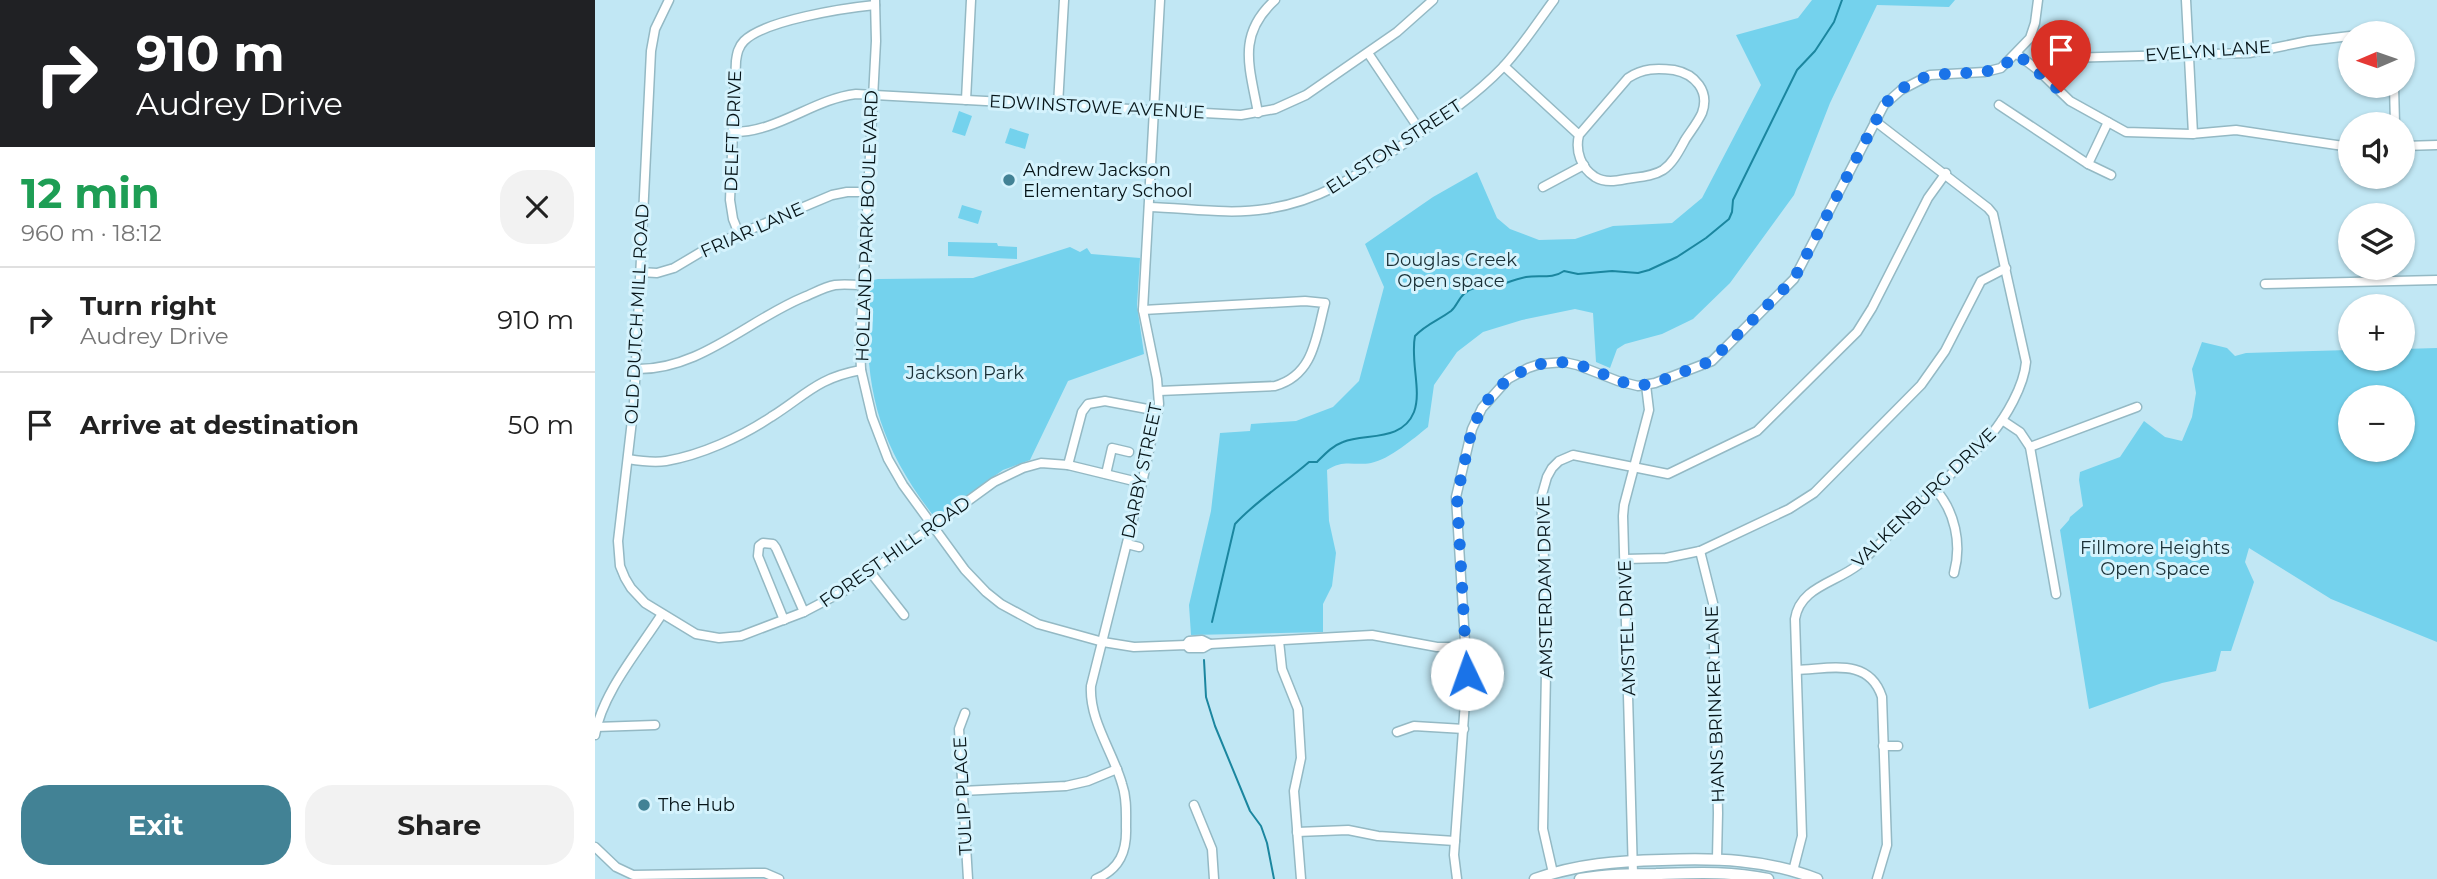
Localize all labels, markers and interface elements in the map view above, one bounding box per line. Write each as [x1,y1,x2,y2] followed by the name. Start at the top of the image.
[2031,20,2091,92] pin
[2338,21,2415,98] north arrow
[2338,21,2415,462] map controls
[136,24,285,83] text: 910 m
[21,28,112,119] icon: right
[2042,31,2080,69] icon: arrive
[2144,36,2272,66] street label: EVELYN LANE
[720,70,746,192] street label: DELFT DRIVE
[136,84,343,123] text: Audrey Drive
[851,90,883,362] street label: HOLLAND PARK BOULEVARD
[989,90,1205,124] street label: EDWINSTOWE AVENUE
[1322,95,1466,199] street label: ELLSTON STREET
[2338,112,2415,189] button: sound
[1023,159,1193,202] place label: Andrew Jackson Elementary School
[21,167,160,219] text: 12 min
[500,170,574,244] button: close
[1001,172,1017,188] marker: Andrew Jackson Elementary School
[697,197,807,263] street label: FRIAR LANE
[620,203,654,425] street label: OLD DUTCH MILL ROAD
[2338,203,2415,280] button: layers
[21,219,162,247] text: 960 m · 18:12
[1385,249,1517,292] park label: Douglas Creek Open space
[80,290,216,322] text: Turn right
[2338,294,2415,371] button: +
[21,301,59,339] icon: right
[497,304,574,336] text: 910 m
[80,322,229,350] text: Audrey Drive
[905,362,1024,384] park label: Jackson Park
[2338,385,2415,462] button: −
[1117,400,1167,541] street label: DARBY STREET
[21,406,59,444] icon: arrive
[80,409,359,441] text: Arrive at destination
[508,409,574,441] text: 50 m
[1847,423,2001,573] street label: VALKENBURG DRIVE
[815,492,975,612] street label: FOREST HILL ROAD
[1532,495,1558,679] street label: AMSTERDAM DRIVE
[2080,537,2230,580] park label: Fillmore Heights Open Space
[1614,560,1640,696] street label: AMSTEL DRIVE
[1701,605,1729,803] street label: HANS BRINKER LANE
[1430,637,1504,711] position arrow
[949,736,977,856] street label: TULIP PLACE
[21,785,291,865] button: Exit
[305,785,574,865] button: Share
[658,794,735,816] place label: The Hub
[636,797,652,813] marker: The Hub

